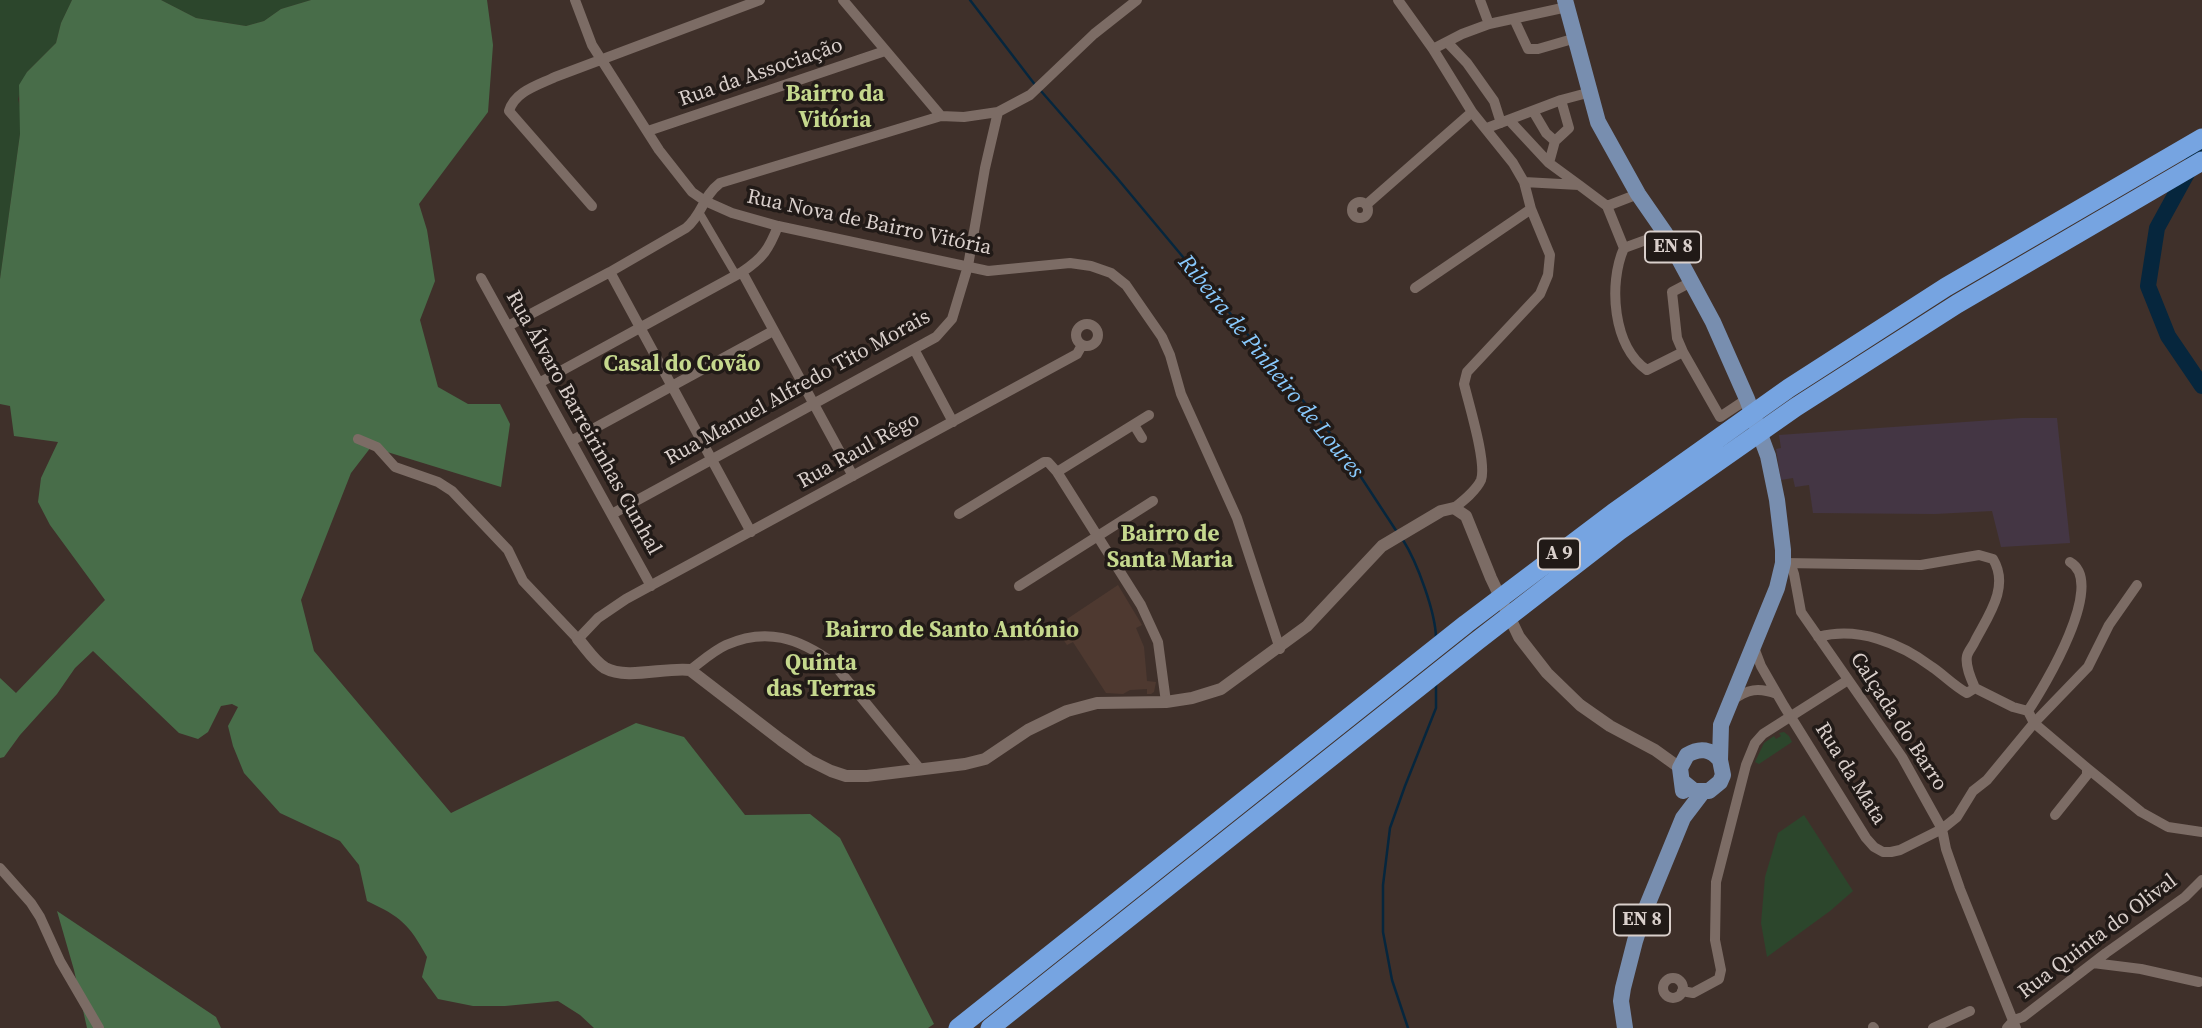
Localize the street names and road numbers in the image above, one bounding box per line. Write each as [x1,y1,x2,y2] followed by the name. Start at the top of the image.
[676,33,846,113] street label: Rua da Associação
[744,185,994,261] street label: Rua Nova de Bairro Vitória
[1645,232,1701,262] road number: EN 8
[500,286,666,560] street label: Rua Álvaro Barreirinhas Cunhal
[661,305,935,471] street label: Rua Manuel Alfredo Tito Morais
[794,407,924,495] street label: Rua Raul Rêgo
[1538,538,1580,569] road number: A 9
[1844,648,1952,796] street label: Calçada do Barro
[1809,718,1891,830] street label: Rua da Mata
[2014,869,2182,1005] street label: Rua Quinta do Olival
[1614,904,1670,936] road number: EN 8

